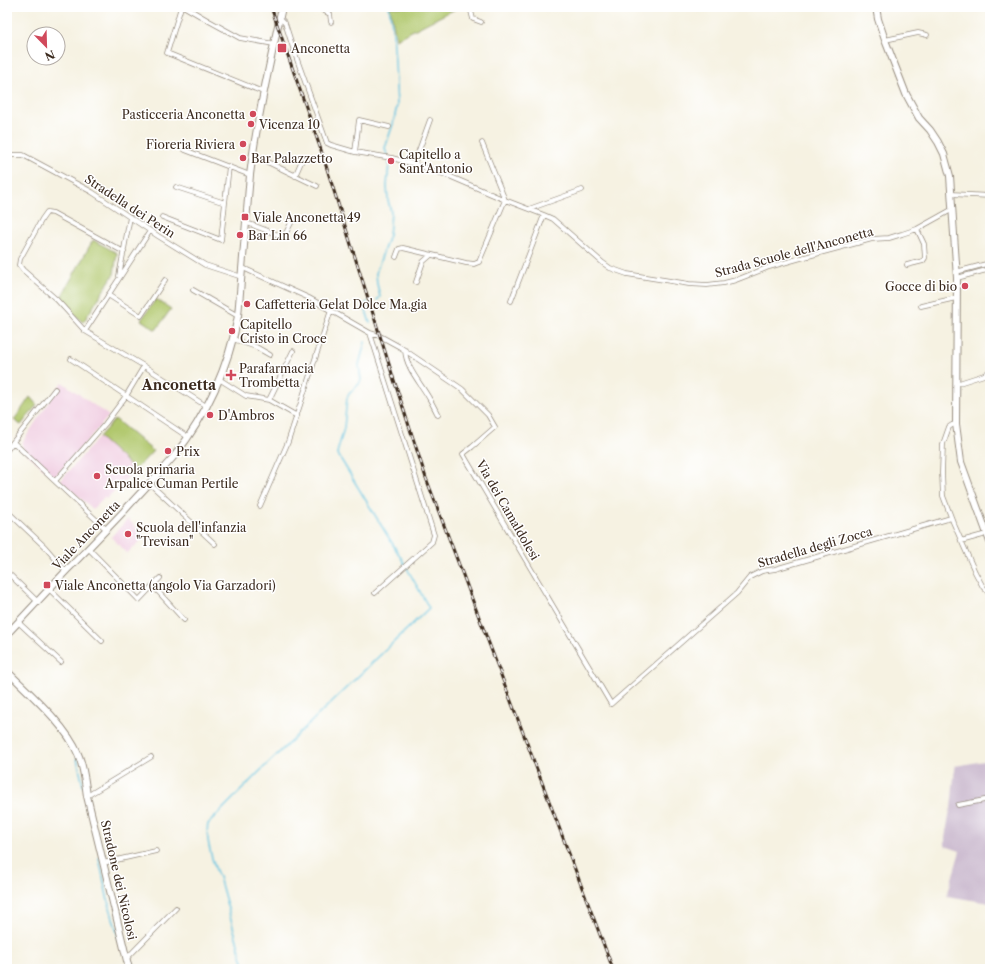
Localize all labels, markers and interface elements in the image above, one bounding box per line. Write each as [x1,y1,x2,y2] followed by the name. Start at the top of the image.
[26,26,66,66] north arrow
[290,41,351,56] place label: Anconetta
[276,42,288,54] marker: Anconetta
[42,47,57,64] text: N
[122,107,246,122] place label: Pasticceria Anconetta
[248,109,258,119] marker: Pasticceria Anconetta
[258,117,320,132] place label: Vicenza 10
[246,119,256,129] marker: Vicenza 10
[146,137,236,152] place label: Fioreria Riviera
[238,139,248,149] marker: Fioreria Riviera
[399,147,473,176] place label: Capitello a Sant'Antonio
[251,151,333,166] place label: Bar Palazzetto
[238,153,248,163] marker: Bar Palazzetto
[386,156,396,166] marker: Capitello a Sant'Antonio
[82,171,178,241] street label: Stradella dei Perin
[252,210,361,225] place label: Viale Anconetta 49
[240,212,250,222] marker: Viale Anconetta 49
[713,223,875,280] street label: Strada Scuole dell'Anconetta
[248,228,307,243] place label: Bar Lin 66
[235,230,245,240] marker: Bar Lin 66
[885,279,957,294] place label: Gocce di bio
[960,281,970,291] marker: Gocce di bio
[255,297,428,312] place label: Caffetteria Gelat Dolce Ma.gia
[242,299,252,309] marker: Caffetteria Gelat Dolce Ma.gia
[240,317,327,346] place label: Capitello Cristo in Croce
[227,326,237,336] marker: Capitello Cristo in Croce
[239,361,315,390] place label: Parafarmacia Trombetta
[226,370,236,380] marker: Parafarmacia Trombetta
[141,376,217,394] district label: Anconetta
[218,408,274,423] place label: D'Ambros
[205,410,215,420] marker: D'Ambros
[176,444,200,459] place label: Prix
[163,446,173,456] marker: Prix
[473,456,543,563] street label: Via dei Camaldolesi
[104,462,239,491] place label: Scuola primaria Arpalice Cuman Pertile
[92,471,102,481] marker: Scuola primaria Arpalice Cuman Pertile
[48,497,123,574] street label: Viale Anconetta
[136,520,247,549] place label: Scuola dell'infanzia "Trevisan"
[756,523,875,571] street label: Stradella degli Zocca
[123,529,133,539] marker: Scuola dell'infanzia "Trevisan"
[54,578,276,593] place label: Viale Anconetta (angolo Via Garzadori)
[42,580,52,590] marker: Viale Anconetta (angolo Via Garzadori)
[98,819,140,942] street label: Stradone dei Nicolosi

